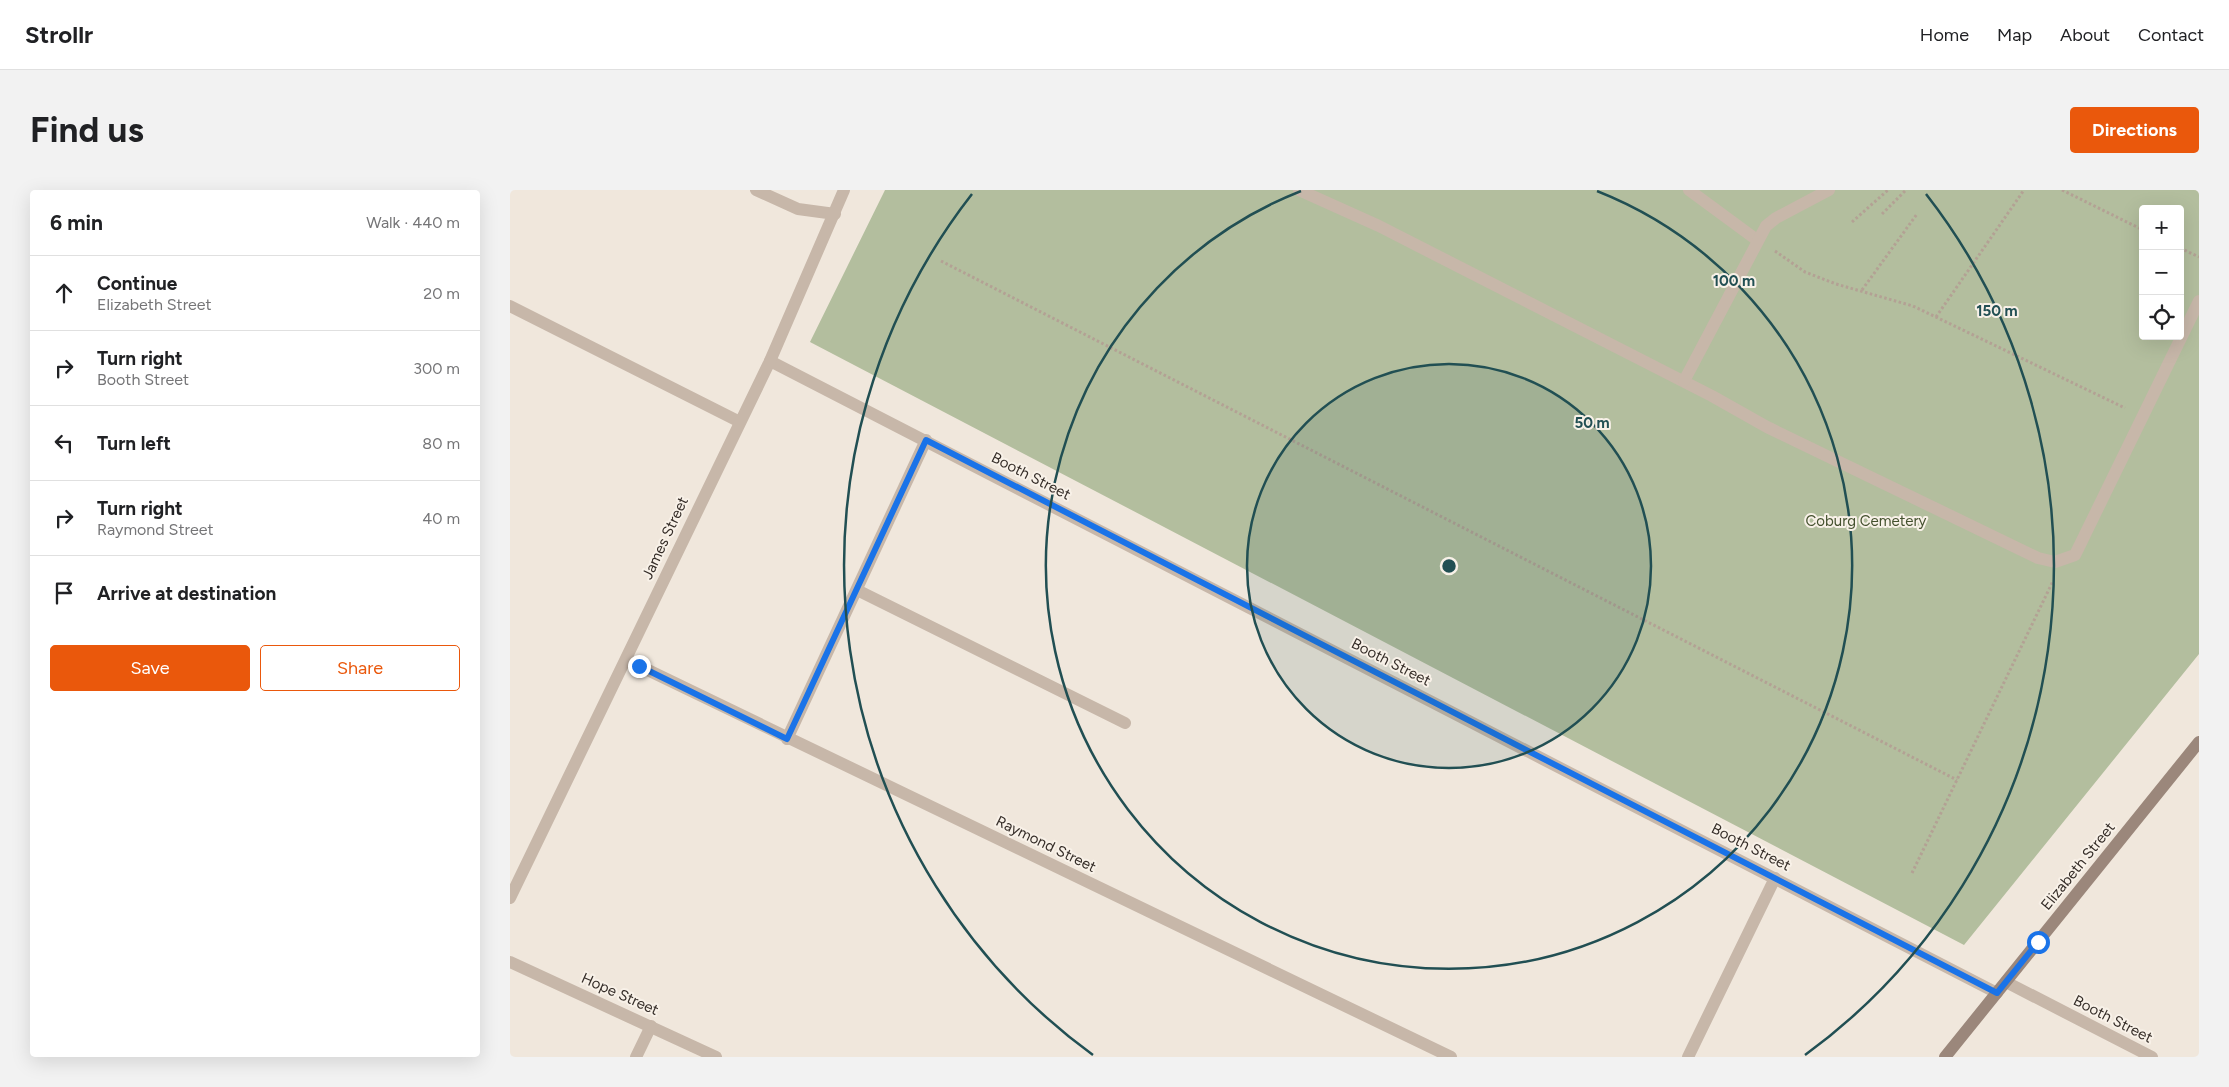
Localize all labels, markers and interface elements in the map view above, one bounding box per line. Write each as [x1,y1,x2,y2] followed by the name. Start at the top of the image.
[25,20,93,49] text: Strollr
[1920,24,1969,46] text: Home
[1997,24,2032,46] text: Map
[2060,24,2110,46] text: About
[2138,24,2204,46] text: Contact
[2070,107,2199,153] button: Directions
[30,109,144,151] text: Find us
[2139,205,2184,340] map controls
[2139,205,2184,250] button: +
[50,210,103,235] text: 6 min
[366,213,460,232] text: Walk · 440 m
[2139,250,2184,295] button: −
[97,272,177,295] text: Continue
[1713,272,1755,290] text: 100 m
[50,279,78,307] icon: ahead
[423,284,460,303] text: 20 m
[97,295,212,314] text: Elizabeth Street
[2139,295,2184,340] button: locate
[1976,302,2018,320] text: 150 m
[97,347,183,370] text: Turn right
[50,354,78,382] icon: right
[413,359,460,378] text: 300 m
[97,370,189,389] text: Booth Street
[1574,414,1610,432] text: 50 m
[50,429,78,457] icon: left
[97,432,171,455] text: Turn left
[422,434,460,453] text: 80 m
[988,448,1074,504] street label: Booth Street
[638,494,692,582] street label: James Street
[97,497,183,520] text: Turn right
[50,504,78,532] icon: right
[422,509,460,528] text: 40 m
[1806,512,1927,530] park label: Coburg Cemetery
[97,520,213,539] text: Raymond Street
[1440,557,1458,575] centre of rings
[50,579,78,607] icon: arrive
[97,582,276,605] text: Arrive at destination
[1348,634,1434,690] street label: Booth Street
[50,645,250,691] button: Save
[260,645,460,691] button: Share
[628,655,651,678] route end
[993,812,1099,876] street label: Raymond Street
[2037,818,2119,913] street label: Elizabeth Street
[1708,819,1794,875] street label: Booth Street
[2027,931,2050,954] route start
[579,969,662,1019] street label: Hope Street
[2070,991,2156,1047] street label: Booth Street

